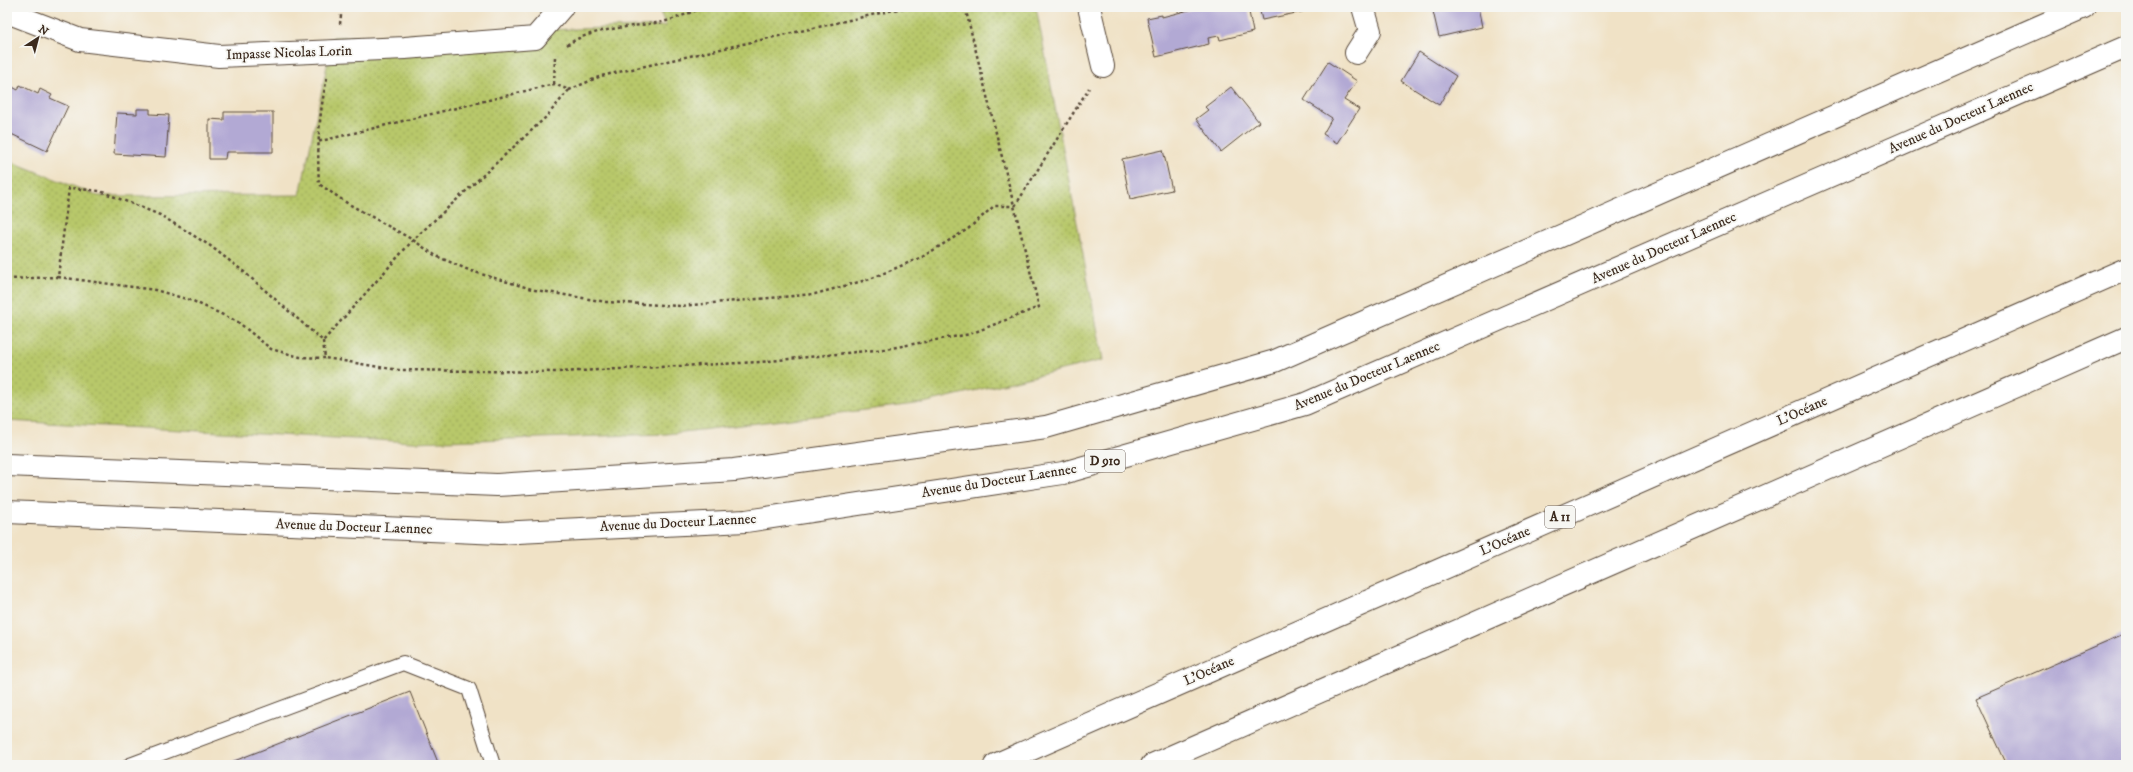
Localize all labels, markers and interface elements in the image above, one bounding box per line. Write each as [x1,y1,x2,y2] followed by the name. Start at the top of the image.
[18,18,58,58] north arrow
[36,22,51,39] text: N
[226,42,353,64] street label: Impasse Nicolas Lorin
[1886,78,2036,158] street label: Avenue du Docteur Laennec
[1589,208,1739,288] street label: Avenue du Docteur Laennec
[1291,337,1443,415] street label: Avenue du Docteur Laennec
[1774,392,1830,430] street label: L’Océane
[1085,450,1125,472] road number: D 910
[920,460,1078,502] street label: Avenue du Docteur Laennec
[1545,506,1575,528] road number: A 11
[599,510,757,536] street label: Avenue du Docteur Laennec
[275,515,433,539] street label: Avenue du Docteur Laennec
[1477,522,1533,560] street label: L’Océane
[1181,652,1237,690] street label: L’Océane

